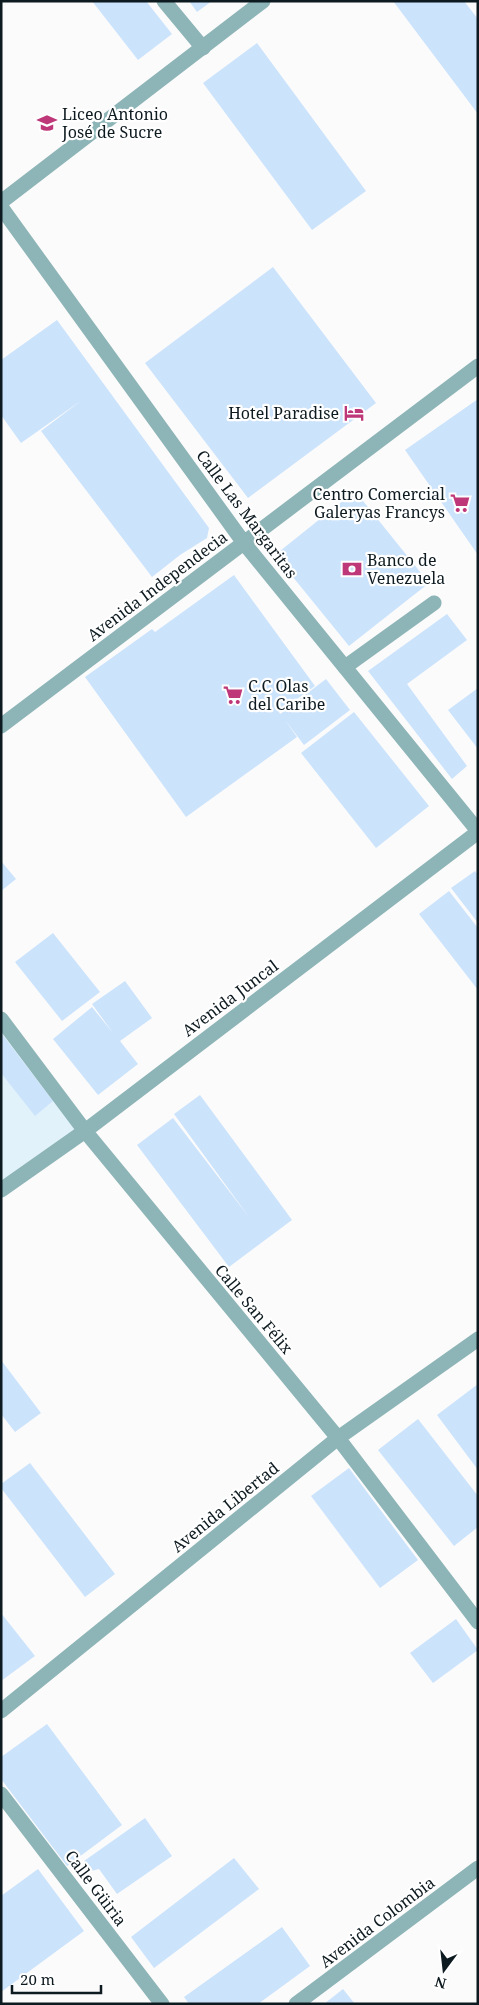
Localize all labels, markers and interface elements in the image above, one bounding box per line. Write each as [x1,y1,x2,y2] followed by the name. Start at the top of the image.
[61,103,168,143] place label: Liceo Antonio José de Sucre
[36,112,58,134] school or university icon: Liceo Antonio José de Sucre
[228,402,339,424] place label: Hotel Paradise
[343,402,365,424] hotel icon: Hotel Paradise
[191,445,303,583] street label: Calle Las Margaritas
[313,483,445,523] place label: Centro Comercial Galeryas Francys
[449,492,471,514] supermarket icon: Centro Comercial Galeryas Francys
[82,526,232,646] street label: Avenida Independecia
[367,549,445,589] place label: Banco de Venezuela
[341,558,363,580] bank icon: Banco de Venezuela
[248,675,325,715] place label: C.C Olas del Caribe
[222,684,244,706] supermarket icon: C.C Olas del Caribe
[178,955,282,1041] street label: Avenida Juncal
[210,1260,298,1359] street label: Calle San Félix
[167,1457,283,1557] street label: Avenida Libertad
[60,1846,132,1930] street label: Calle Güiria
[315,1871,439,1973] street label: Avenida Colombia
[419,1945,469,1995] north arrow
[12,1962,101,1994] scale bar
[20,1969,55,1989] text: 20 m
[433,1972,448,1994] text: N

